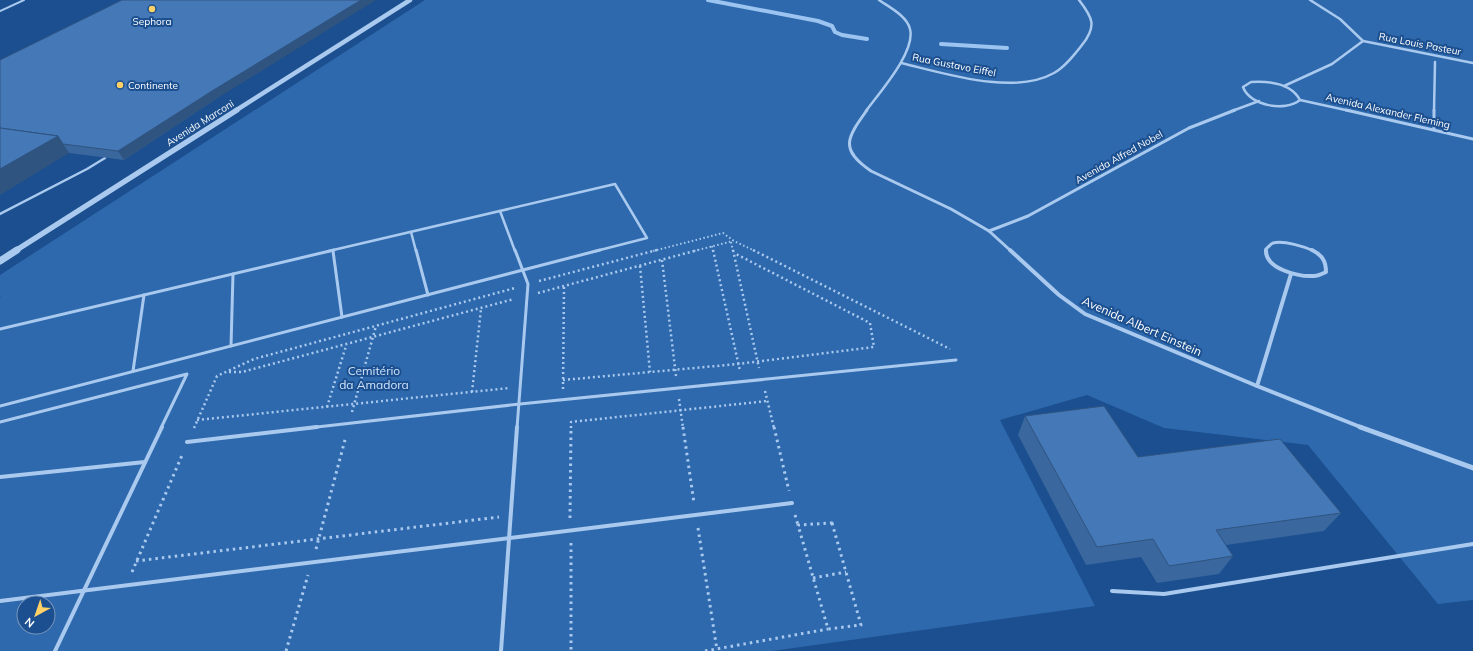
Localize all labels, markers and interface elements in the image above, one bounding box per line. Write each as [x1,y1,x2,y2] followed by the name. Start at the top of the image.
[147,4,157,14] marker: Sephora
[133,15,171,28] place label: Sephora
[1378,30,1463,58] street label: Rua Louis Pasteur
[911,51,997,79] street label: Rua Gustavo Eiffel
[128,79,178,92] place label: Continente
[115,80,125,90] marker: Continente
[1325,90,1451,132] street label: Avenida Alexander Fleming
[164,97,236,149] street label: Avenida Marconi
[1073,127,1165,187] street label: Avenida Alfred Nobel
[1080,293,1204,359] street label: Avenida Albert Einstein
[339,363,409,392] park label: Cemitério da Amadora
[16,595,56,635] north arrow
[22,615,37,631] text: N

